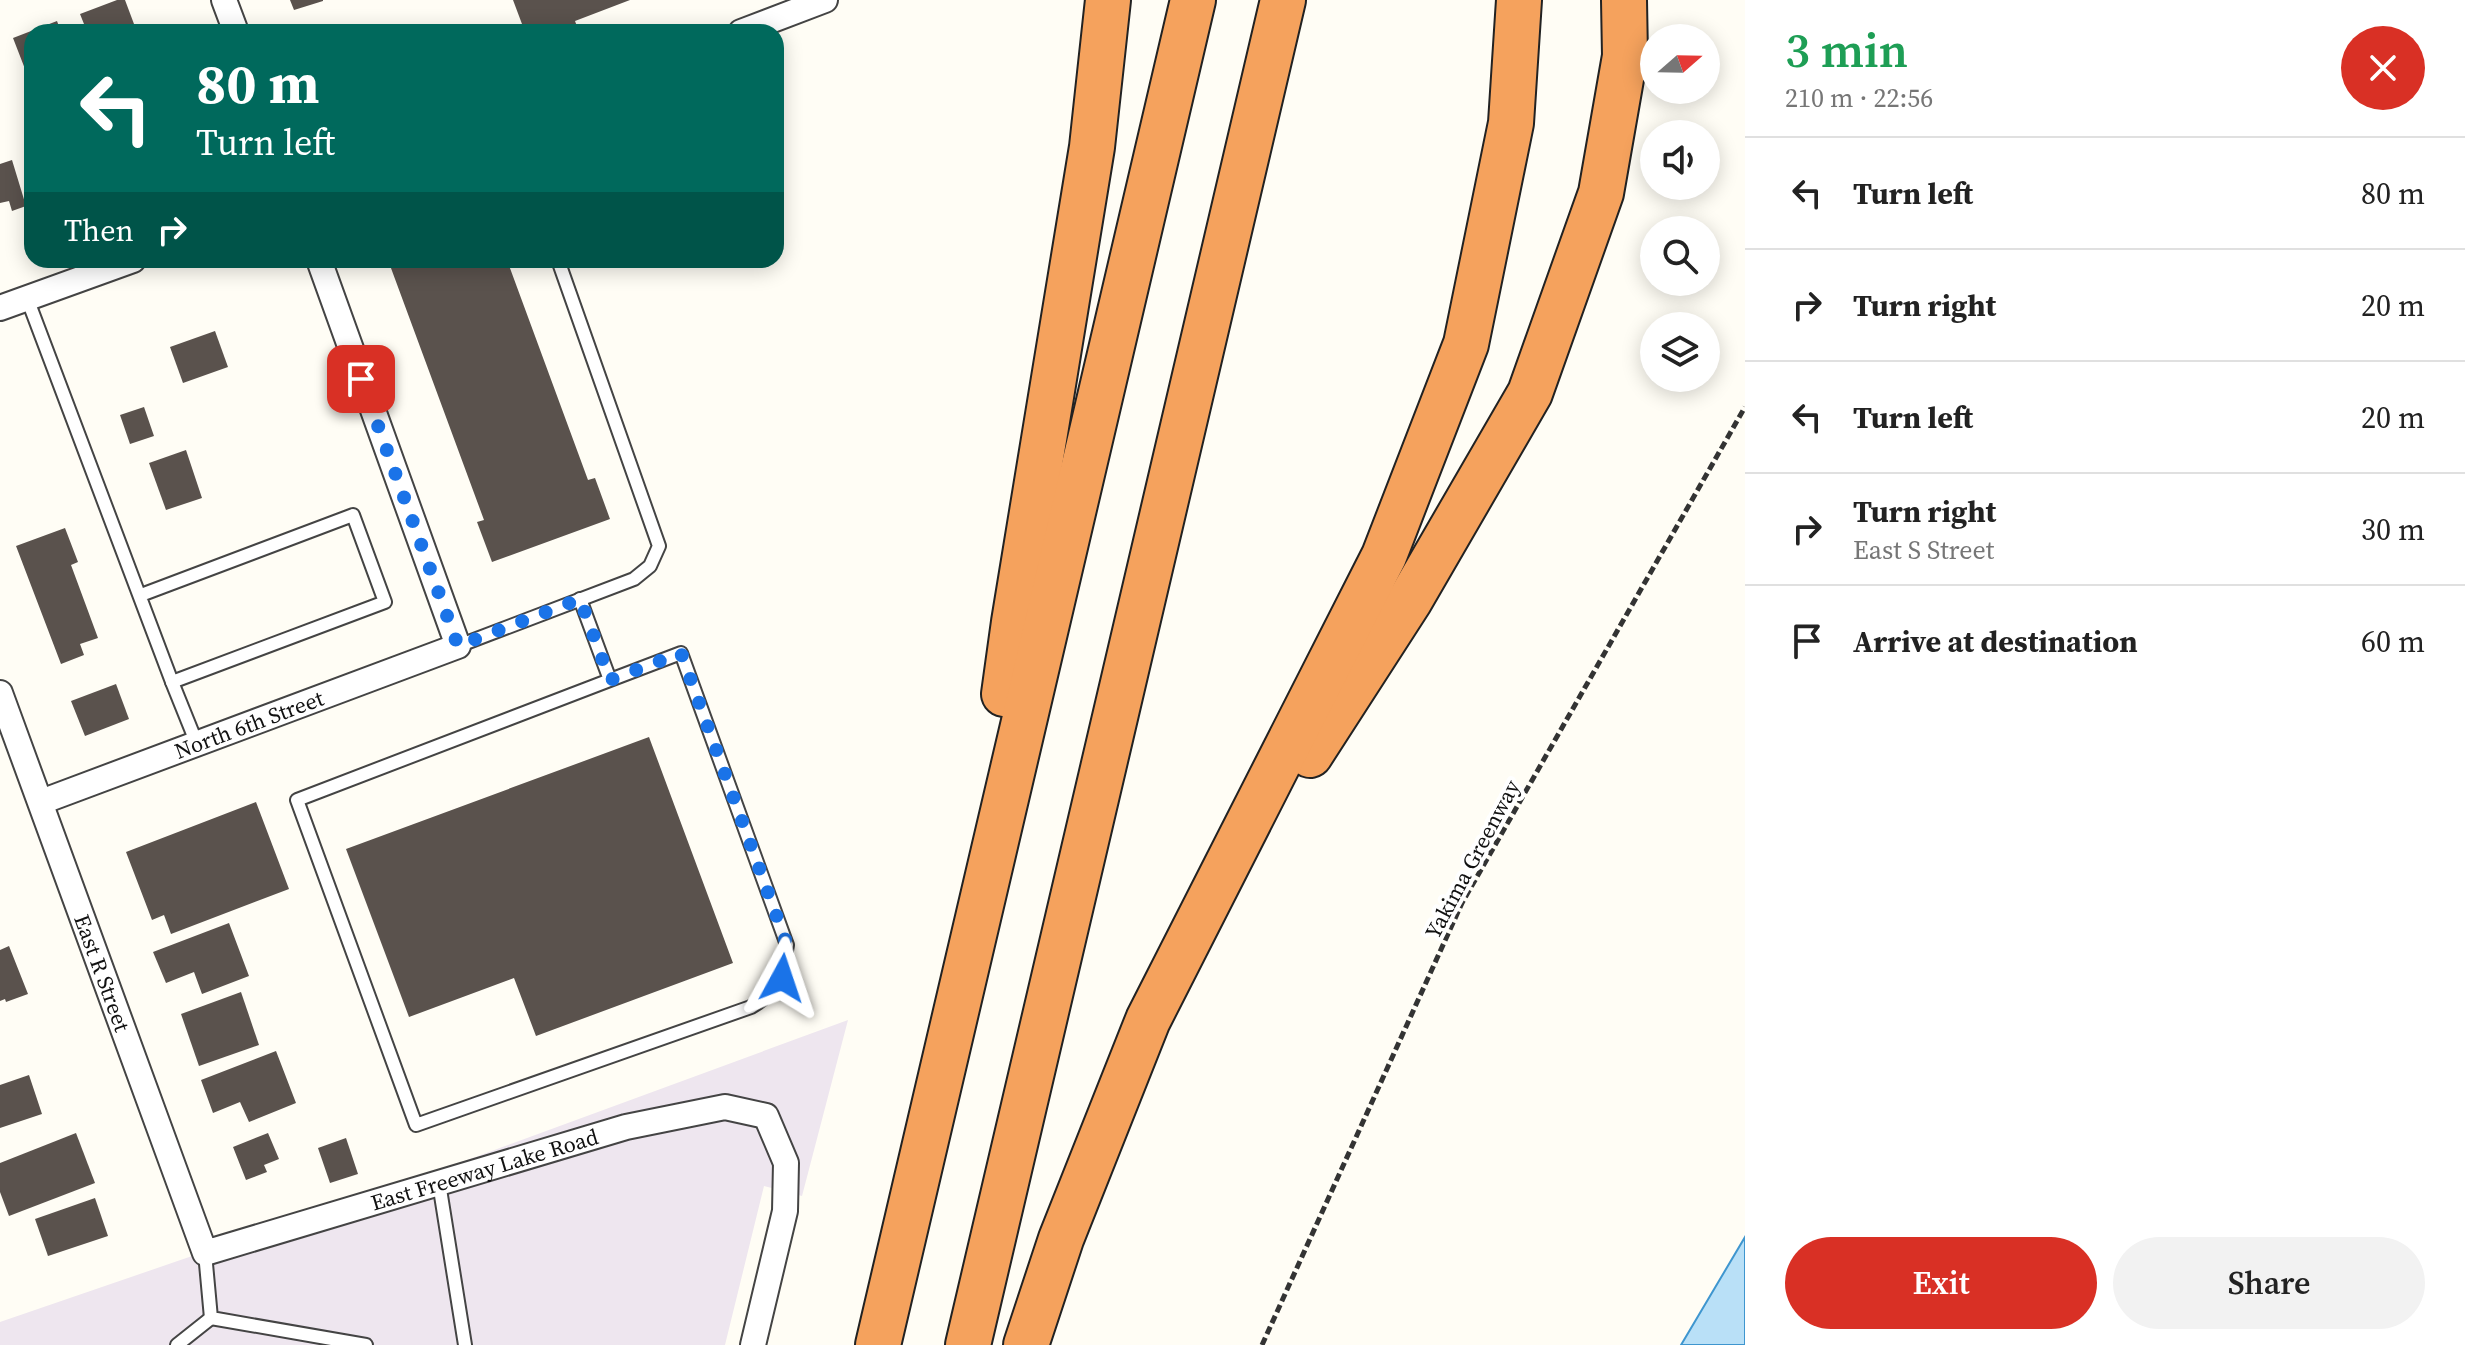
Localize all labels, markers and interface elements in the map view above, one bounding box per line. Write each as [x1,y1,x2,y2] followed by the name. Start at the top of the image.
[1785,17,1908,83] text: 3 min
[1640,24,1720,104] north arrow
[1640,24,1720,392] map controls
[2341,26,2425,110] button: close
[196,45,319,122] text: 80 m
[64,56,168,160] icon: left
[1785,80,1933,116] text: 210 m · 22:56
[196,118,335,167] text: Turn left
[1640,120,1720,200] button: sound
[1785,171,1829,215] icon: left
[1853,173,1973,214] text: Turn left
[2361,173,2425,214] text: 80 m
[150,208,194,252] icon: right
[64,210,134,251] text: Then
[1640,216,1720,296] button: search
[1785,283,1829,327] icon: right
[1853,285,1996,326] text: Turn right
[2361,285,2425,326] text: 20 m
[1640,312,1720,392] button: layers
[327,345,395,413] pin
[339,357,383,401] icon: arrive
[1785,395,1829,439] icon: left
[1853,397,1973,438] text: Turn left
[2361,397,2425,438] text: 20 m
[1853,491,1996,532] text: Turn right
[1785,507,1829,551] icon: right
[2361,509,2425,550] text: 30 m
[1853,532,1994,568] text: East S Street
[1785,619,1829,663] icon: arrive
[1853,621,2138,662] text: Arrive at destination
[2361,621,2425,662] text: 60 m
[170,682,328,766] street label: North 6th Street
[1417,774,1527,944] street label: Yakima Greenway
[67,910,138,1036] street label: East R Street
[740,936,824,1020] position arrow
[367,1121,602,1218] street label: East Freeway Lake Road
[1785,1237,2097,1329] button: Exit
[2113,1237,2425,1329] button: Share

